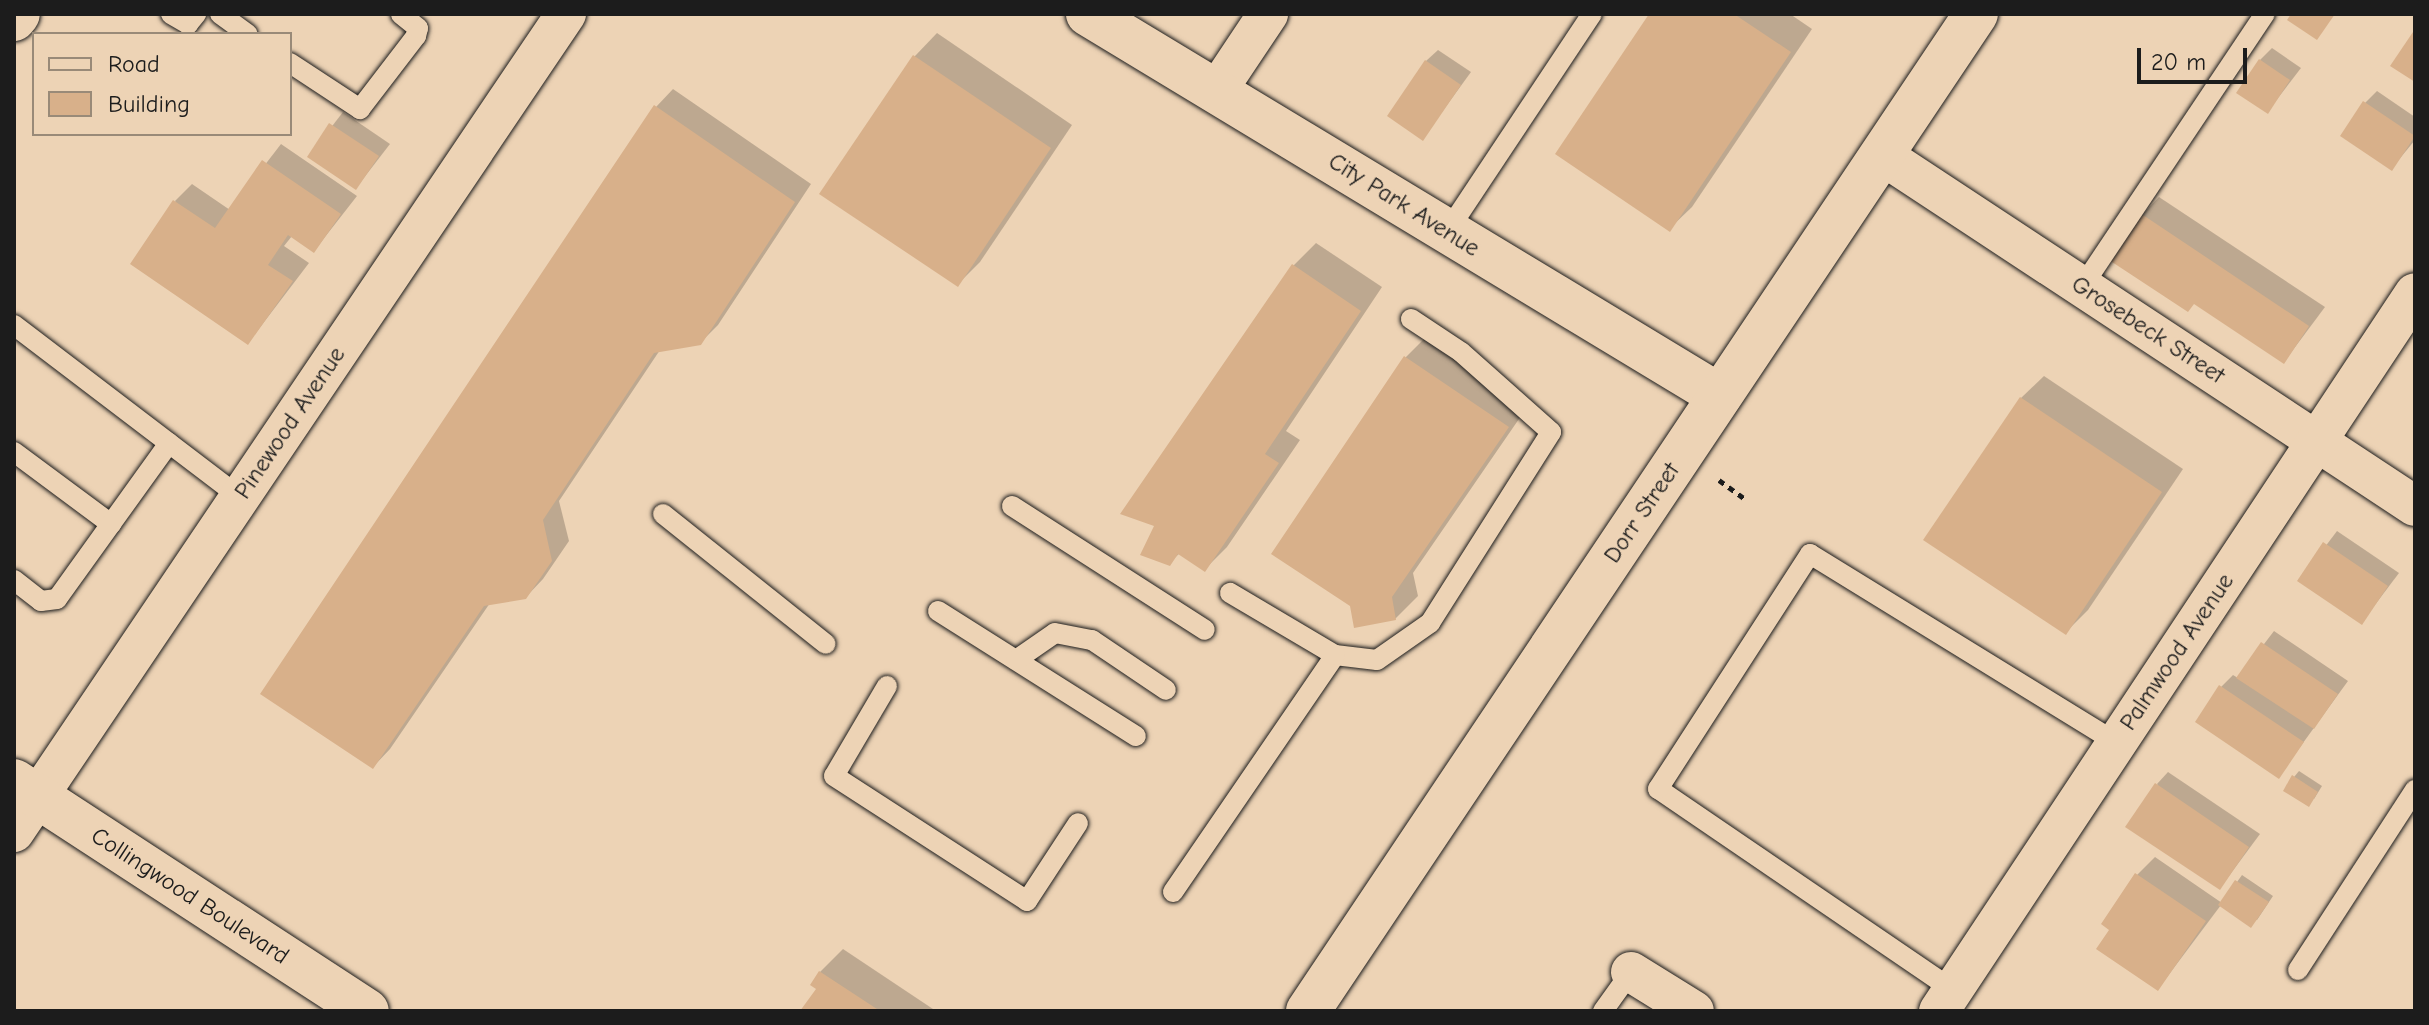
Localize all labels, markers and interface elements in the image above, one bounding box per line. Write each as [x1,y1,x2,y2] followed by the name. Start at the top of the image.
[32,32,292,136] legend
[2141,32,2251,82] scale bar
[2151,48,2206,76] text: 20 m
[108,50,160,78] text: Road
[108,90,190,118] text: Building
[1323,147,1485,263] street label: City Park Avenue
[2066,270,2230,390] street label: Grosebeck Street
[228,341,352,505] street label: Pinewood Avenue
[1598,457,1686,569] street label: Dorr Street
[2114,568,2240,736] street label: Palmwood Avenue
[86,821,294,971] street label: Collingwood Boulevard

